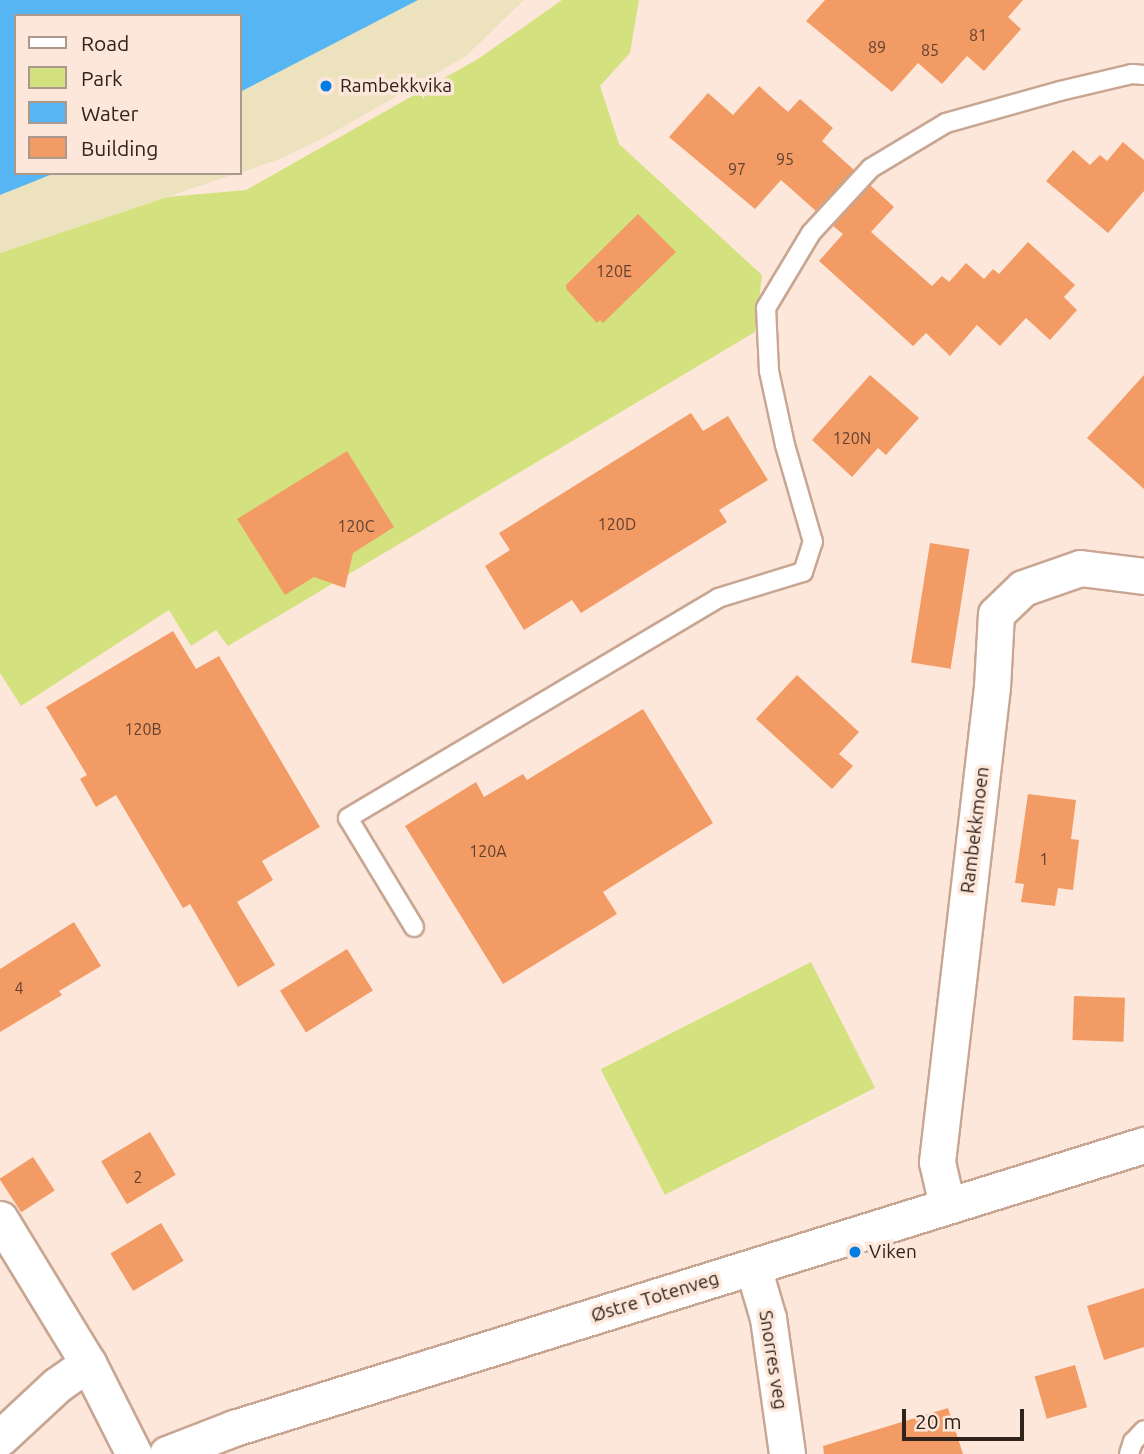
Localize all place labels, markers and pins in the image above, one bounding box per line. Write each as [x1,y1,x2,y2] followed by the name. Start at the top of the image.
[340,75,452,97] place label: Rambekkvika
[318,78,334,94] marker: Rambekkvika
[869,1241,917,1263] place label: Viken
[847,1244,863,1260] marker: Viken

